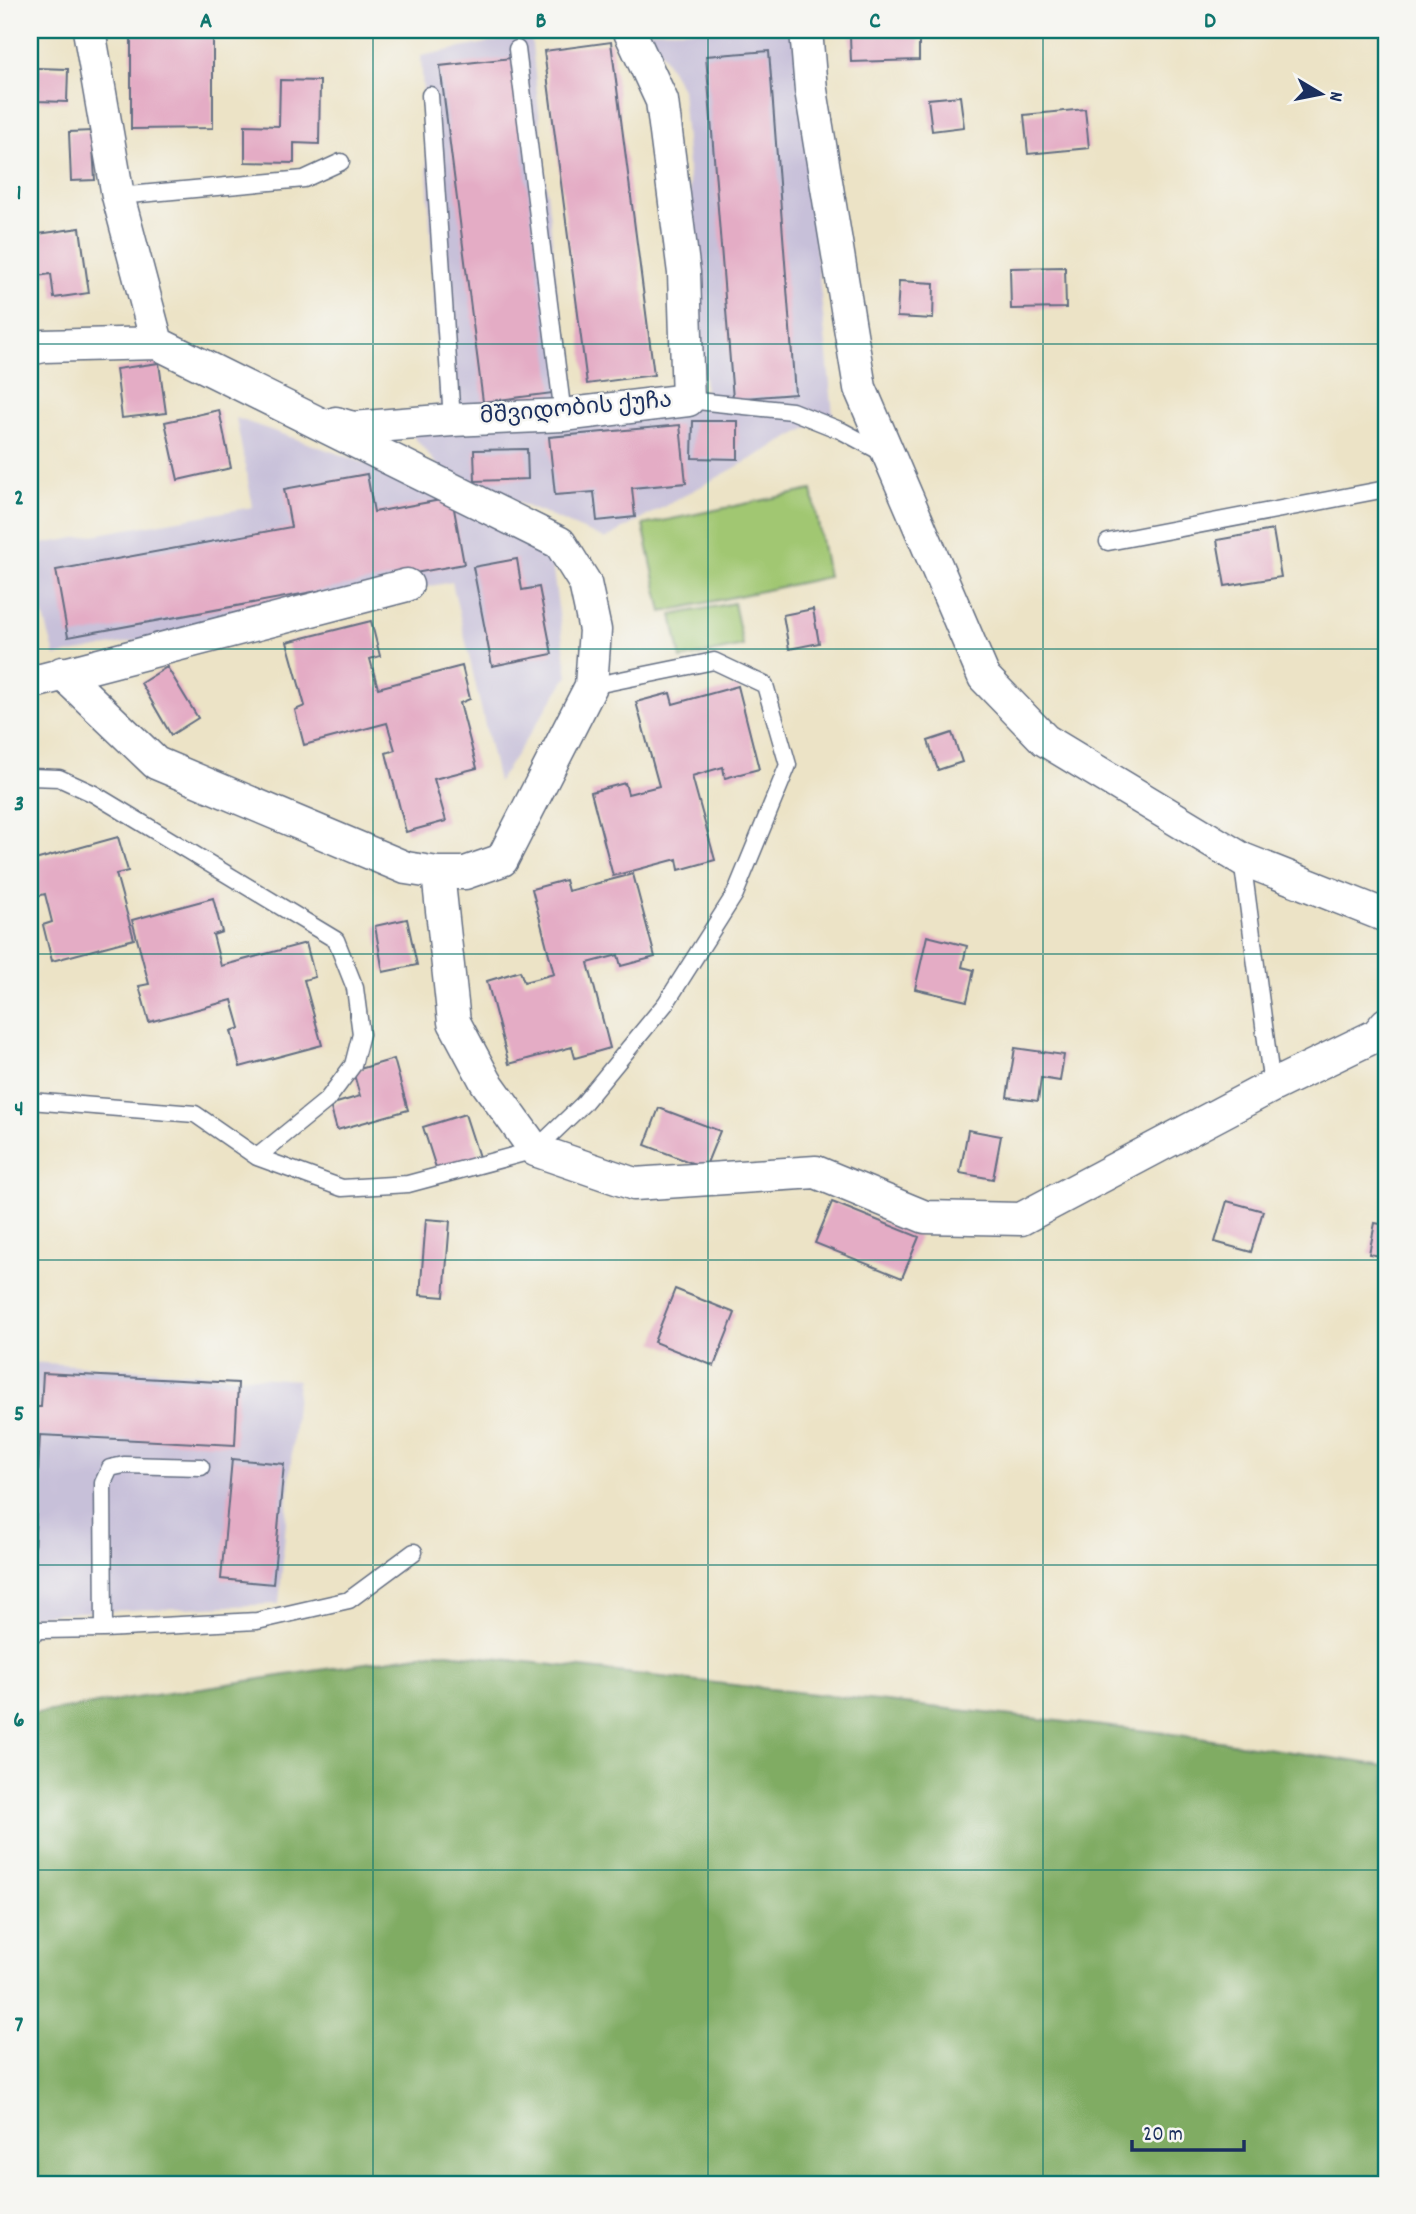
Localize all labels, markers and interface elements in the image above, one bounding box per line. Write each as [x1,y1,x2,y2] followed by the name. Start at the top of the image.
[200,6,212,39] text: A
[536,6,547,39] text: B
[869,6,881,39] text: C
[1204,6,1216,39] text: D
[1286,60,1356,130] north arrow
[1320,89,1348,103] text: N
[16,178,22,211] text: 1
[479,385,673,435] street label: მშვიდობის ქუჩა
[14,483,24,516] text: 2
[14,789,24,822] text: 3
[14,1094,24,1127] text: 4
[14,1399,24,1432] text: 5
[13,1705,25,1738] text: 6
[15,2010,24,2043] text: 7
[1132,2109,1244,2153] scale bar
[1143,2121,1183,2151] text: 20 m

